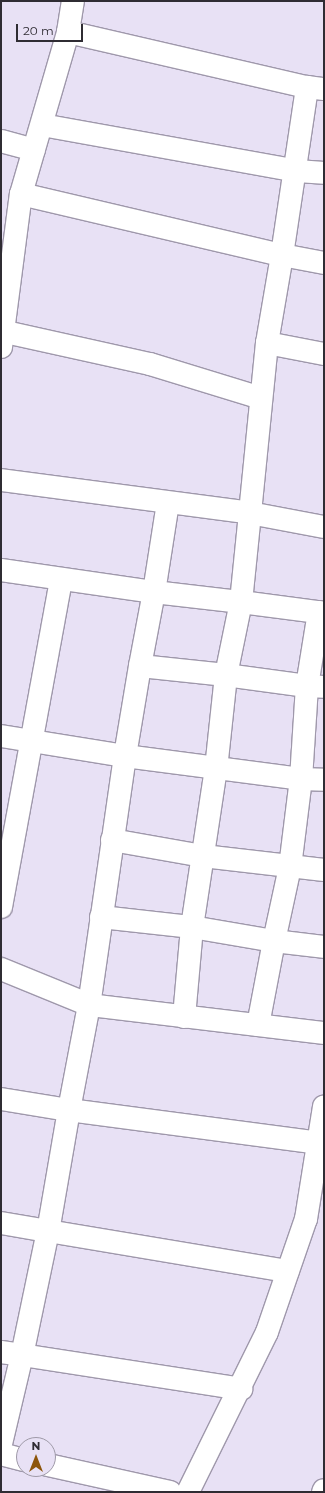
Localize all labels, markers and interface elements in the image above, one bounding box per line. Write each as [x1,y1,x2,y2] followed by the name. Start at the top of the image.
[18,16,85,42] scale bar
[23,23,54,38] text: 20 m
[16,1437,56,1477] north arrow
[32,1439,40,1453] text: N

